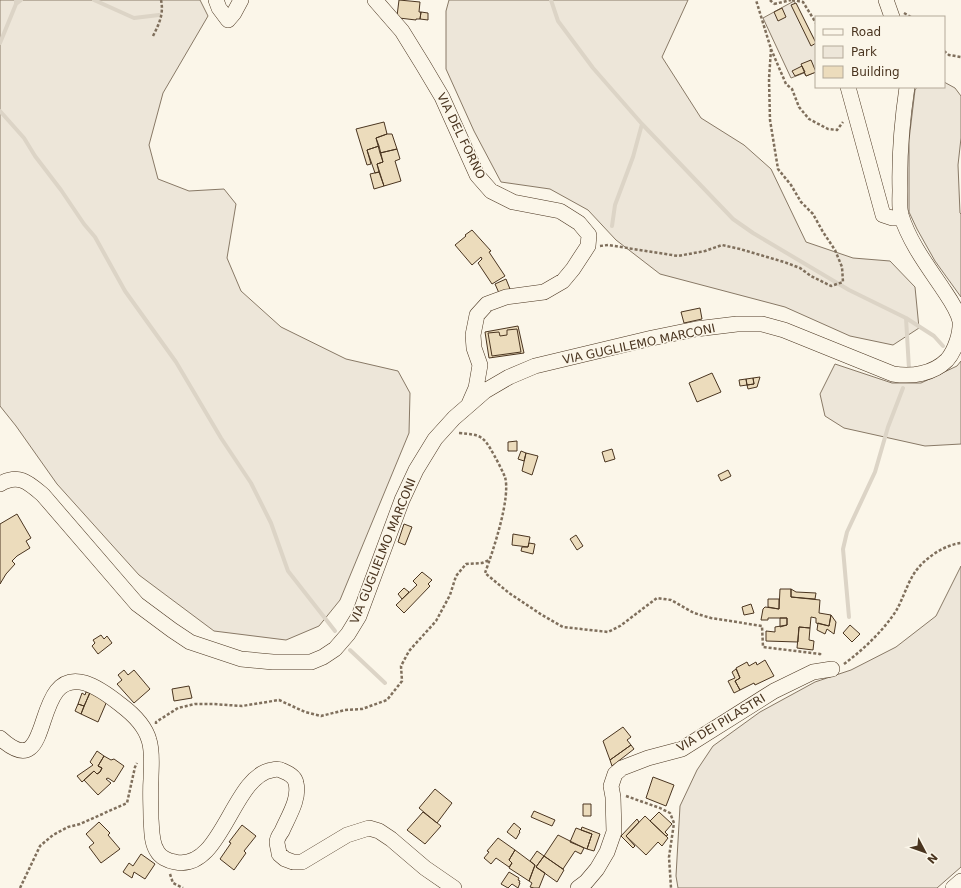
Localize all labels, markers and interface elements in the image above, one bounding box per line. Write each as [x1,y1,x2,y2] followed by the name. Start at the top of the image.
[815,16,945,88] legend
[851,25,881,39] text: Road
[851,45,877,59] text: Park
[851,65,900,79] text: Building
[434,91,488,181] street label: VIA DEL FORNO
[561,321,717,367] street label: VIA GUGLILEMO MARCONI
[347,476,419,626] street label: VIA GUGLIELMO MARCONI
[674,691,768,755] street label: VIA DEI PILASTRI
[905,832,945,872] north arrow
[924,850,940,866] text: N

